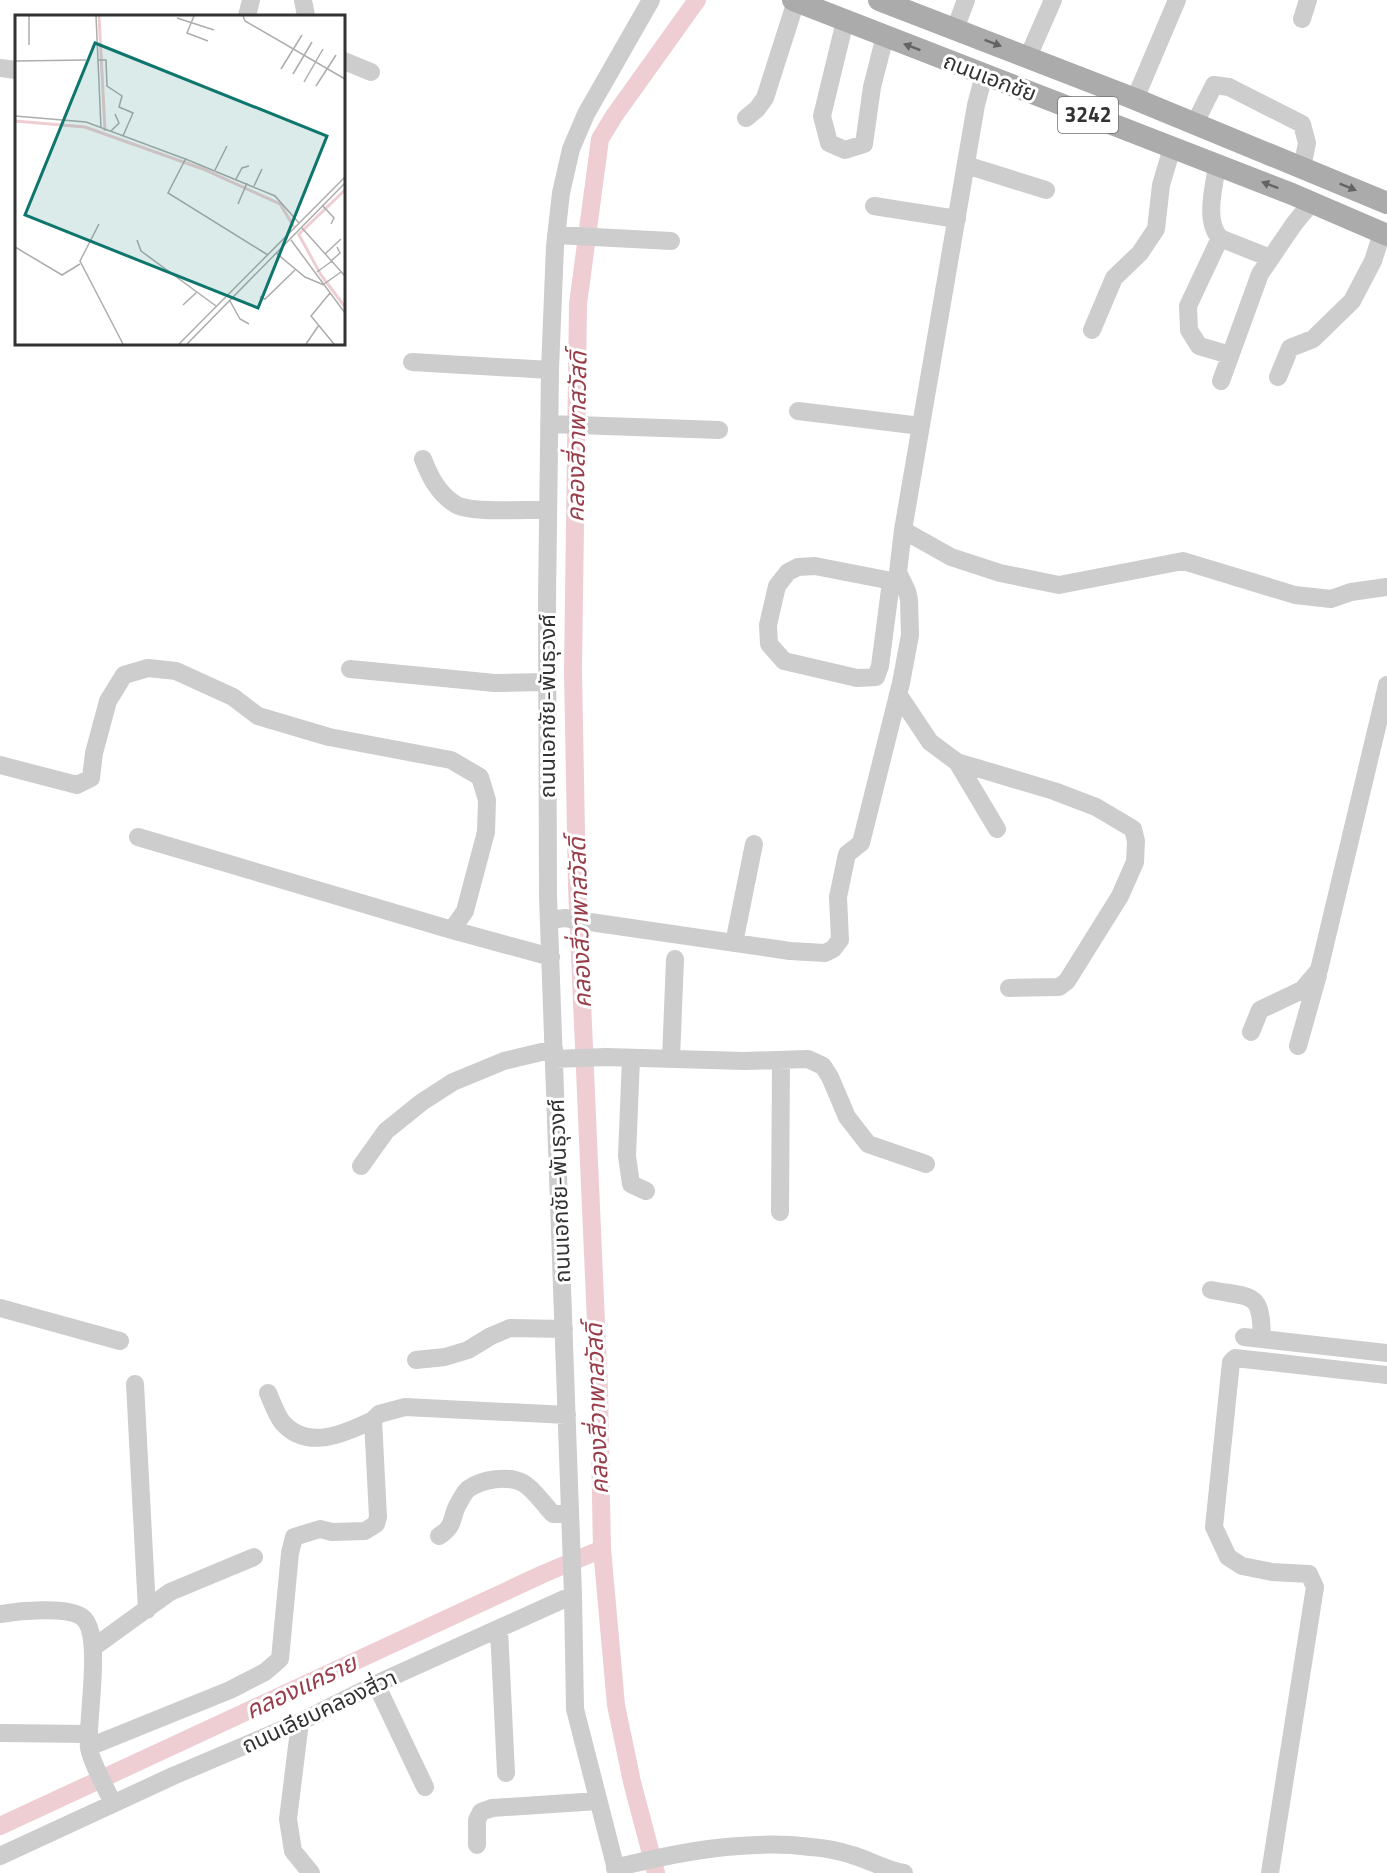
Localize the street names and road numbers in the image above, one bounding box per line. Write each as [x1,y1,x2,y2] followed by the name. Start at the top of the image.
[938,44,1042,110] street label: ถนนเอกชัย
[1058,97,1118,133] road number: 3242
[530,614,564,798] street label: ถนนเอกชัย-พันธุวงศ์
[539,1098,579,1284] street label: ถนนเอกชัย-พันธุวงศ์
[236,1660,402,1762] street label: ถนนเลียบคลองสี่วา

